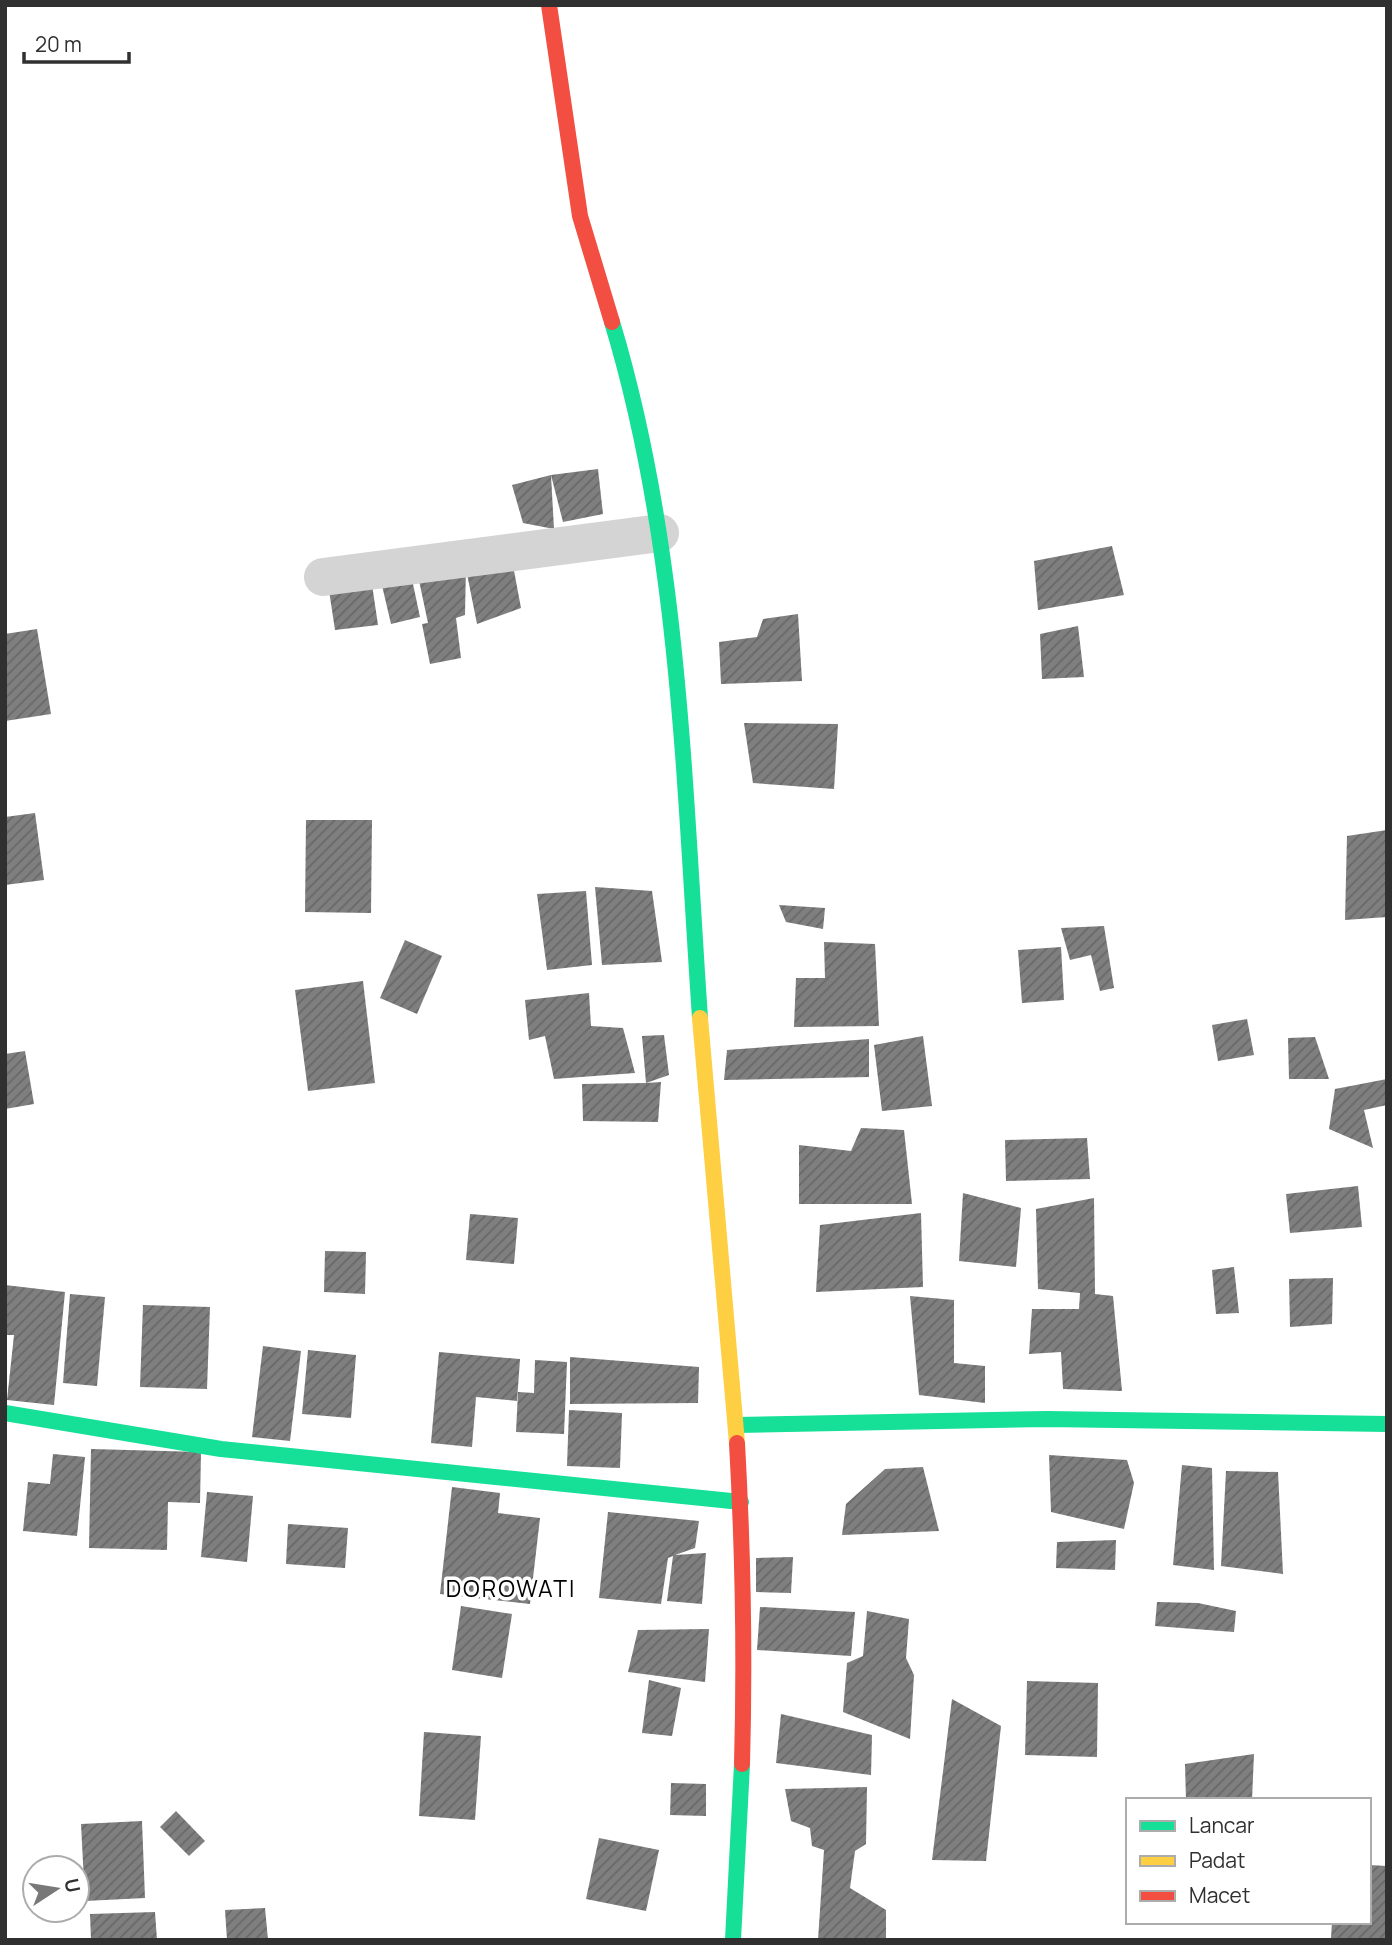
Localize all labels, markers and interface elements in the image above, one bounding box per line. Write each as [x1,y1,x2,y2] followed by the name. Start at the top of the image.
[24,21,130,65] scale bar
[35,30,82,58] text: 20 m
[446,1572,576,1604] district label: DOROWATI
[1126,1798,1371,1924] legend
[1189,1811,1255,1839] text: Lancar
[1189,1846,1245,1874] text: Padat
[21,1854,91,1924] north arrow
[58,1876,87,1895] text: U
[1189,1881,1250,1909] text: Macet

